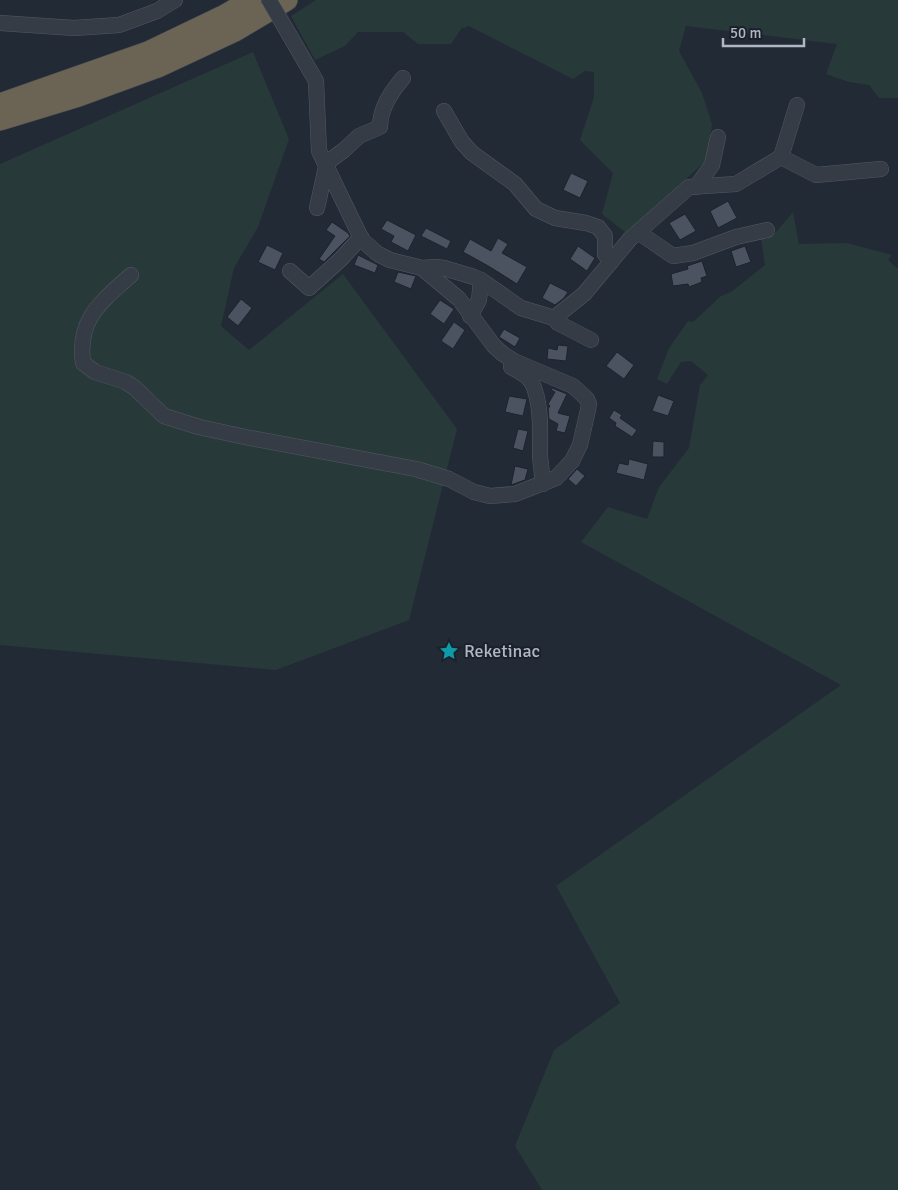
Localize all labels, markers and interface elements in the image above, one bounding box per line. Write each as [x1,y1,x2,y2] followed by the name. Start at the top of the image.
[723,15,804,47] scale bar
[730,24,761,42] text: 50 m
[438,640,460,662] place icon: Reketinac
[464,640,540,662] place label: Reketinac

